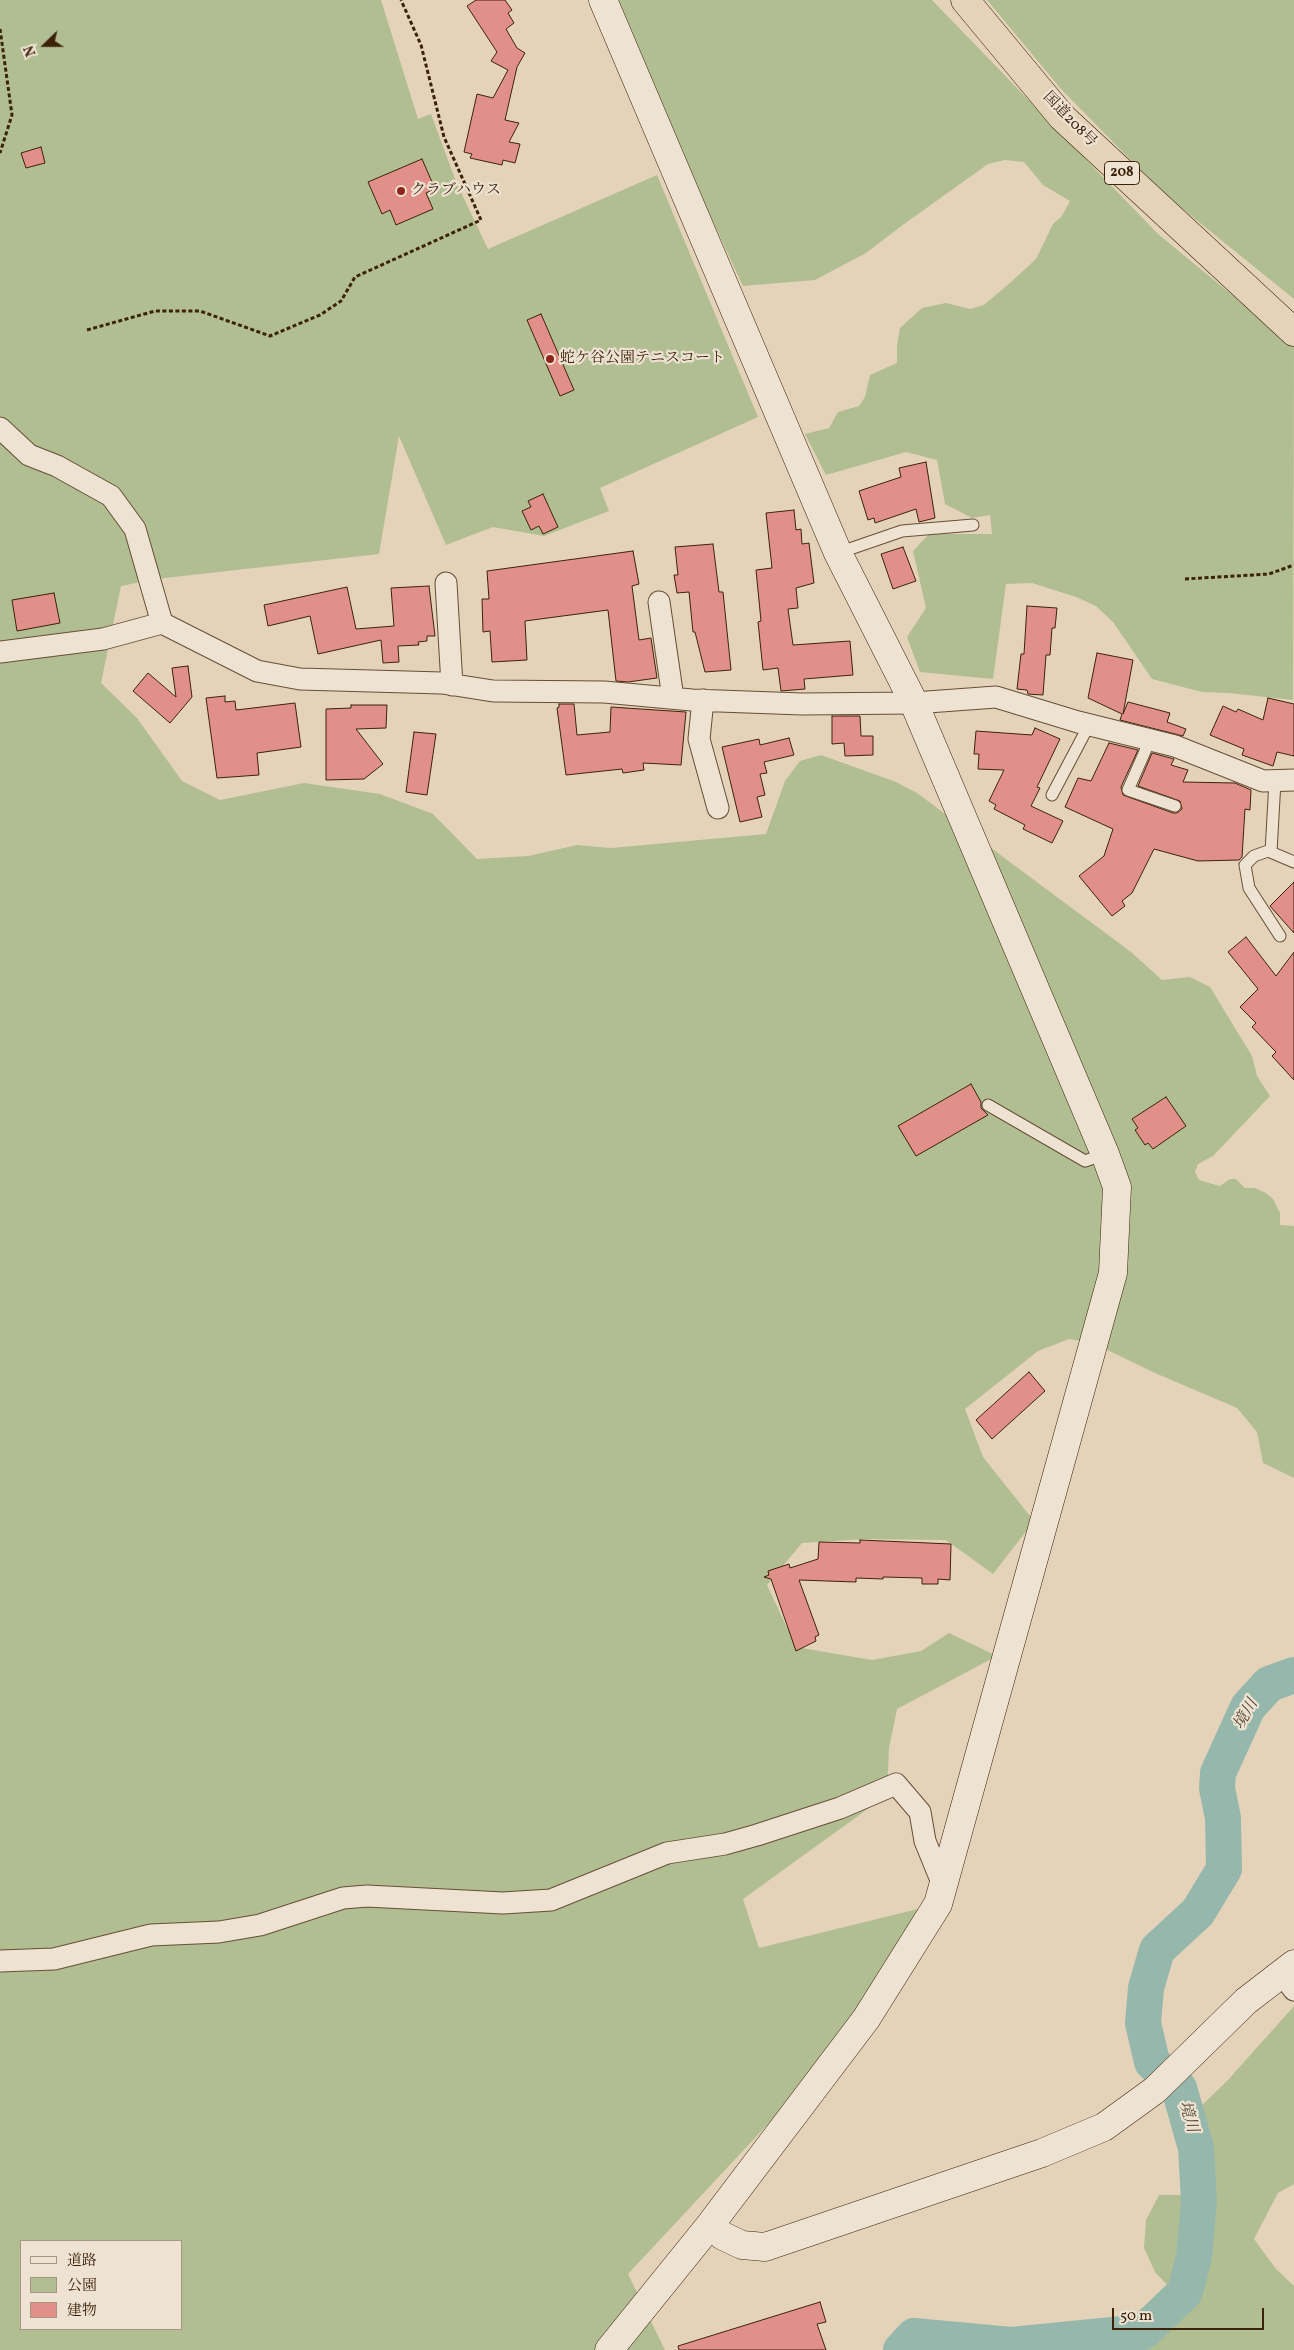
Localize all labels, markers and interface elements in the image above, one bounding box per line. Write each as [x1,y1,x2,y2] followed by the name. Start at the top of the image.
[20,20,70,70] north arrow
[20,43,41,59] text: N
[1038,89,1100,151] street label: 国道208号
[1104,162,1140,184] road number: 208
[411,182,501,200] place label: クラブハウス
[395,185,407,197] marker: クラブハウス
[560,350,725,368] place label: 蛇ケ谷公園テニスコート
[544,353,556,365] marker: 蛇ケ谷公園テニスコート
[1231,1696,1263,1734] water label: 境川
[1173,2099,1201,2135] water label: 境川
[20,2240,182,2330] legend
[67,2251,97,2272] text: 道路
[67,2276,97,2297] text: 公園
[1114,2298,1266,2330] scale bar
[67,2301,97,2322] text: 建物
[1120,2306,1152,2327] text: 50 m

